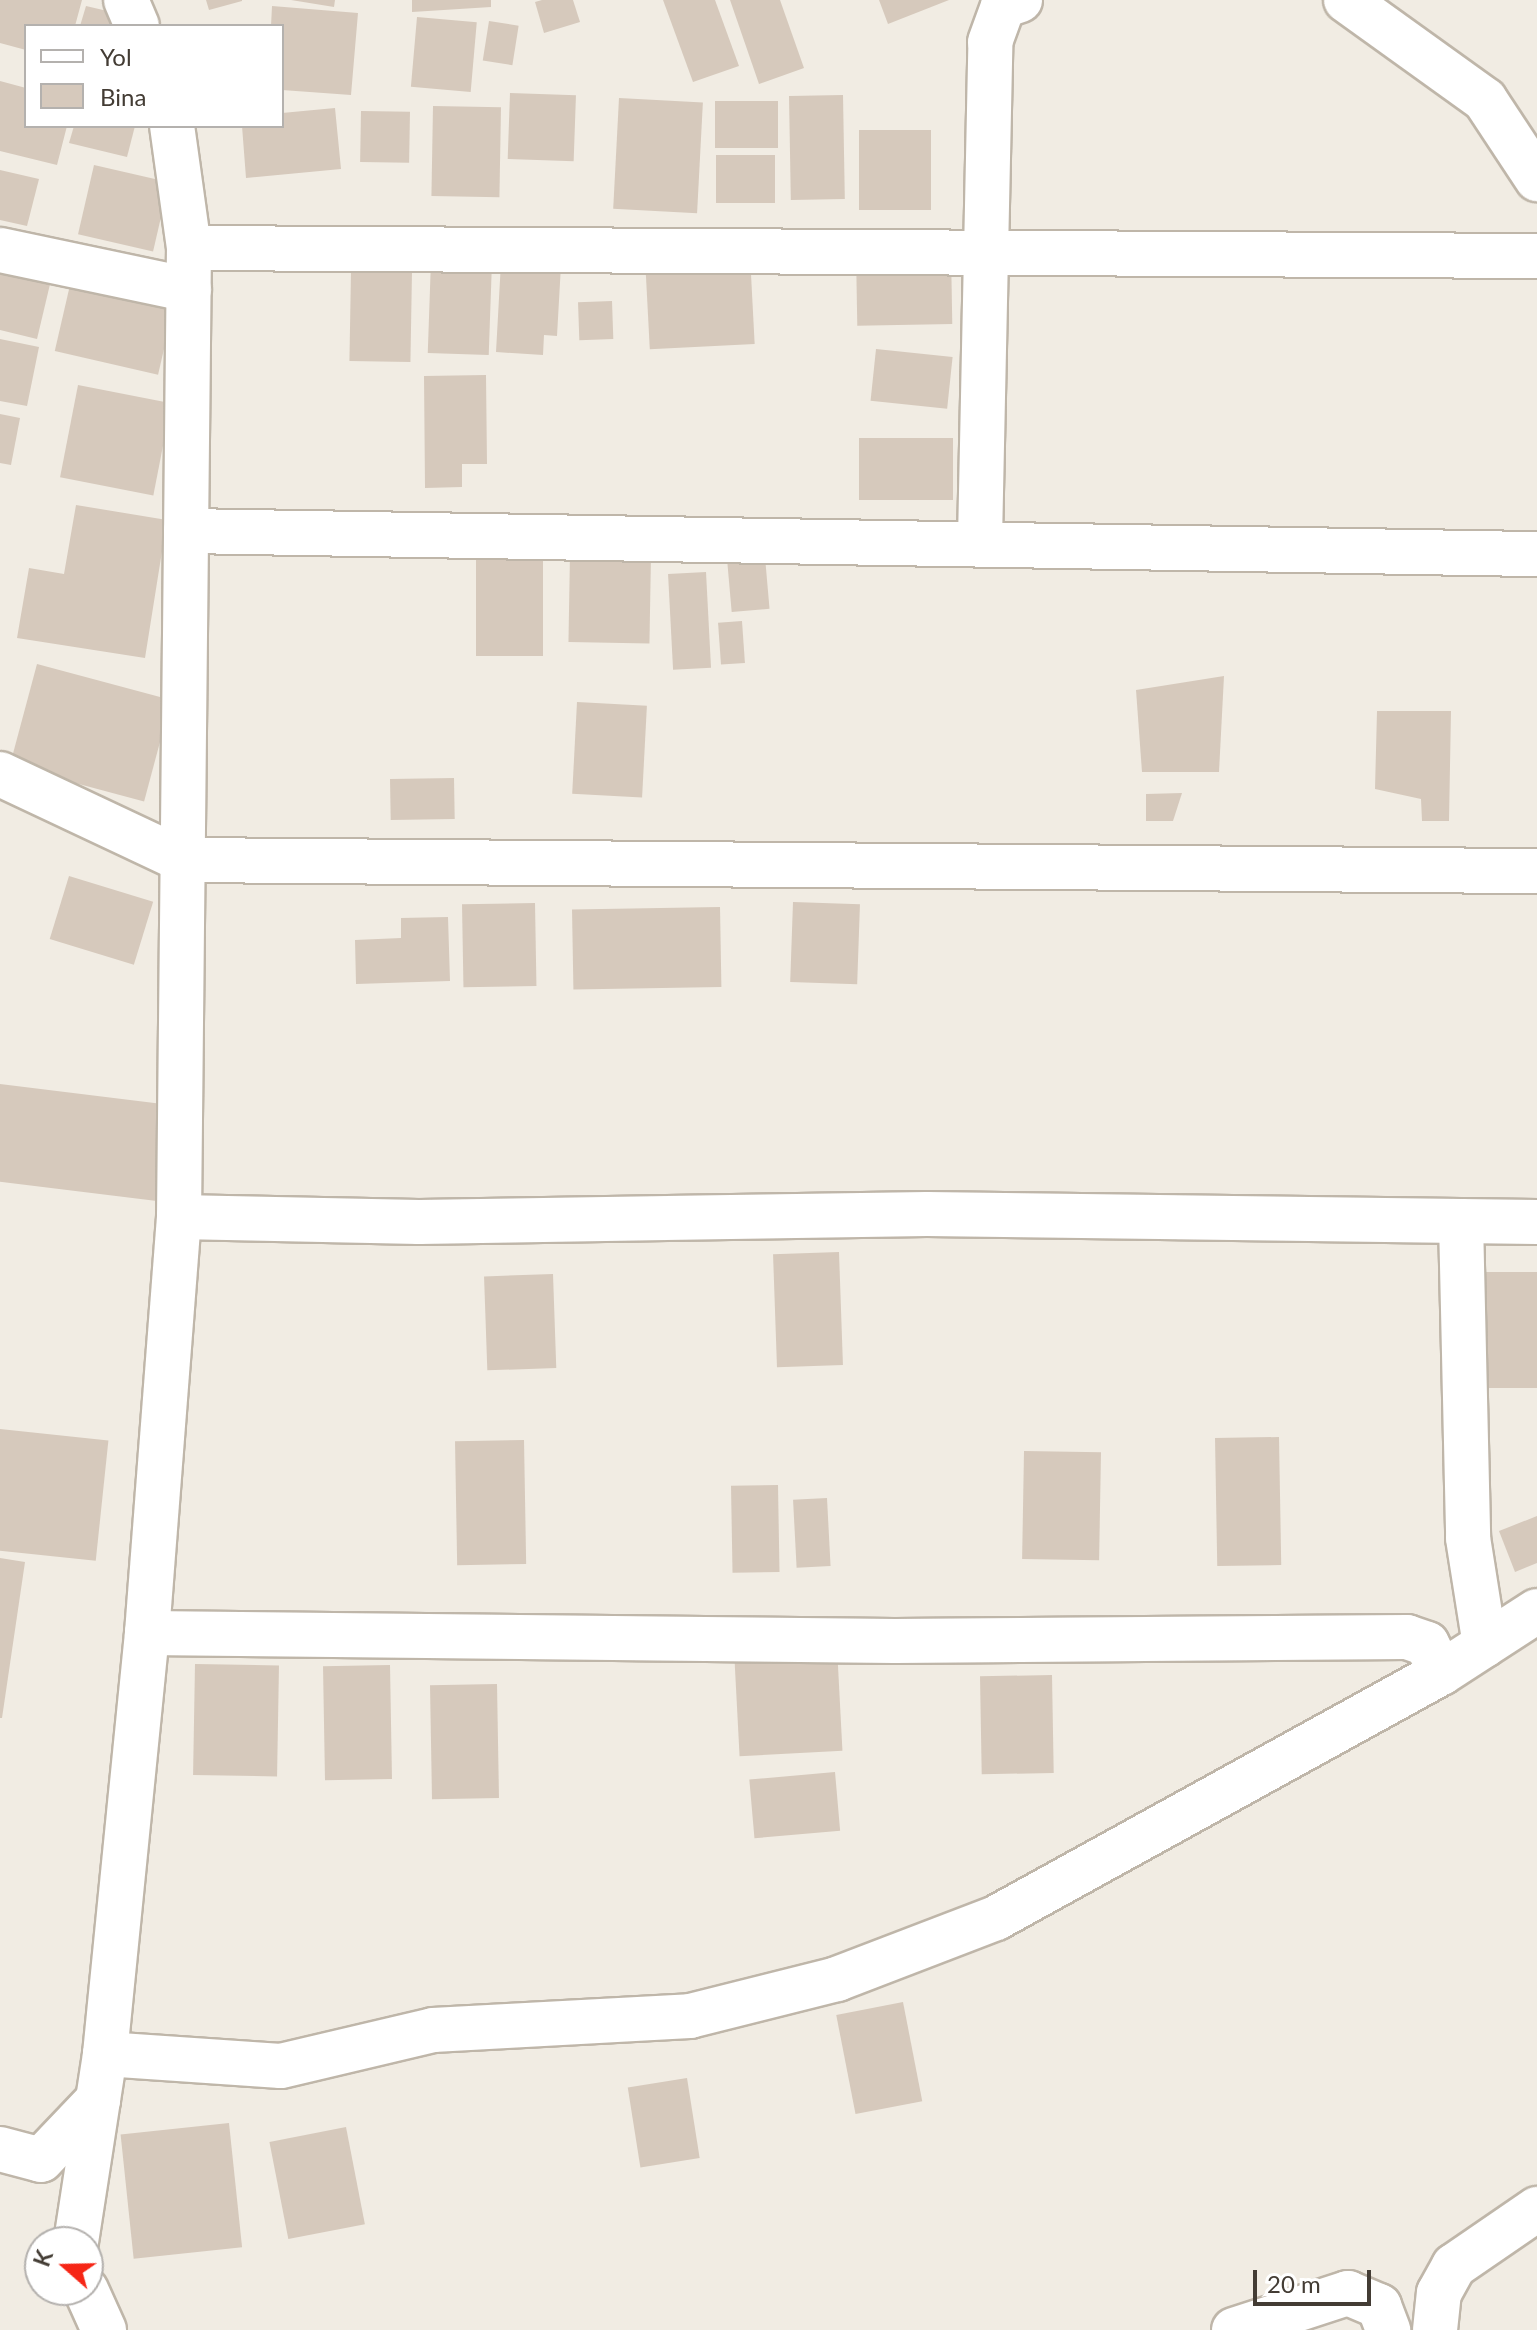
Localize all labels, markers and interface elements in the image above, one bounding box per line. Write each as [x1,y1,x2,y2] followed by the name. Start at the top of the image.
[24,24,284,128] legend
[100,42,132,71] text: Yol
[100,82,146,111] text: Bina
[24,2226,104,2306] north arrow
[28,2247,58,2270] text: K
[1257,2254,1375,2304] scale bar
[1267,2269,1321,2298] text: 20 m

